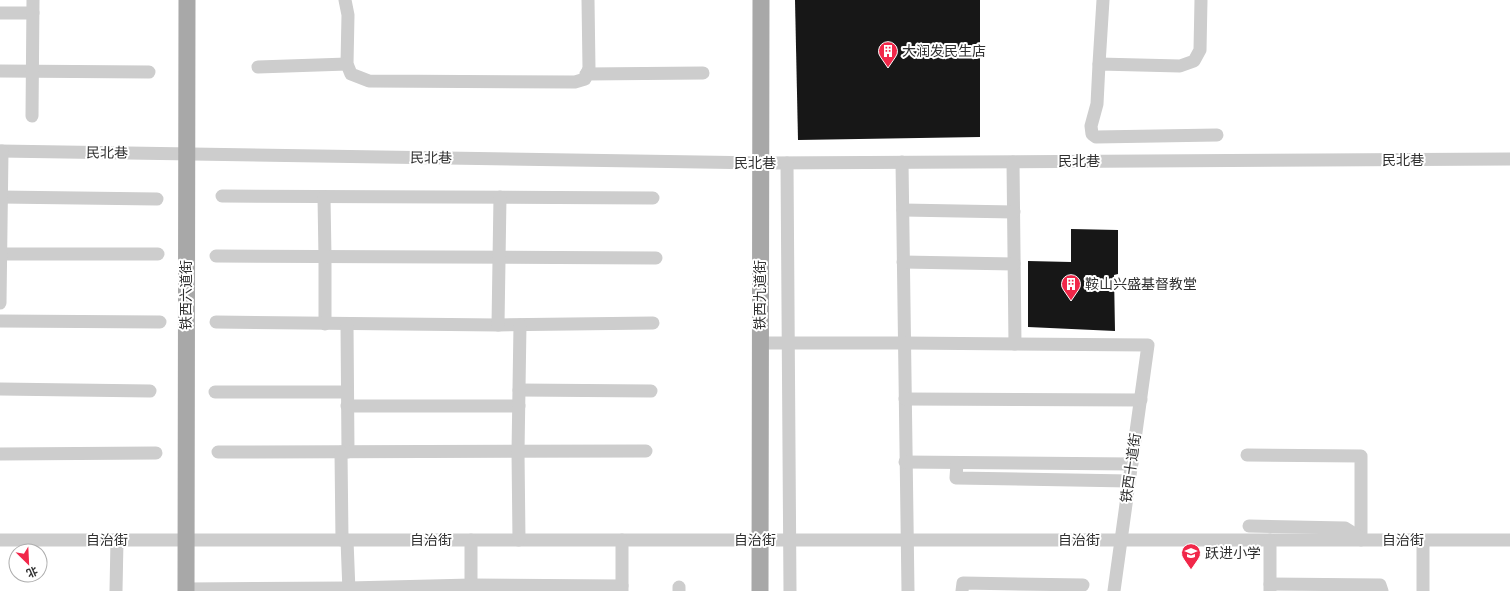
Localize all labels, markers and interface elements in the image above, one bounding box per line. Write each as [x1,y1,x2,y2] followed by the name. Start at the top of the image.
[877,40,899,68] building icon: 大润发民生店
[902,43,986,60] place label: 大润发民生店
[86,144,128,162] street label: 民北巷
[410,149,452,167] street label: 民北巷
[1382,152,1424,169] street label: 民北巷
[1058,153,1100,170] street label: 民北巷
[734,155,776,172] street label: 民北巷
[178,260,195,330] street label: 铁西六道街
[752,260,769,330] street label: 铁西九道街
[1060,273,1082,301] building icon: 鞍山兴盛基督教堂
[1085,276,1197,293] place label: 鞍山兴盛基督教堂
[1118,432,1144,504] street label: 铁西十道街
[86,532,128,549] street label: 自治街
[410,532,452,549] street label: 自治街
[734,532,776,549] street label: 自治街
[1058,532,1100,549] street label: 自治街
[1382,532,1424,549] street label: 自治街
[1180,542,1202,570] school or university icon: 跃进小学
[8,543,48,583] north arrow
[1205,545,1261,562] place label: 跃进小学
[24,564,40,580] text: 北

